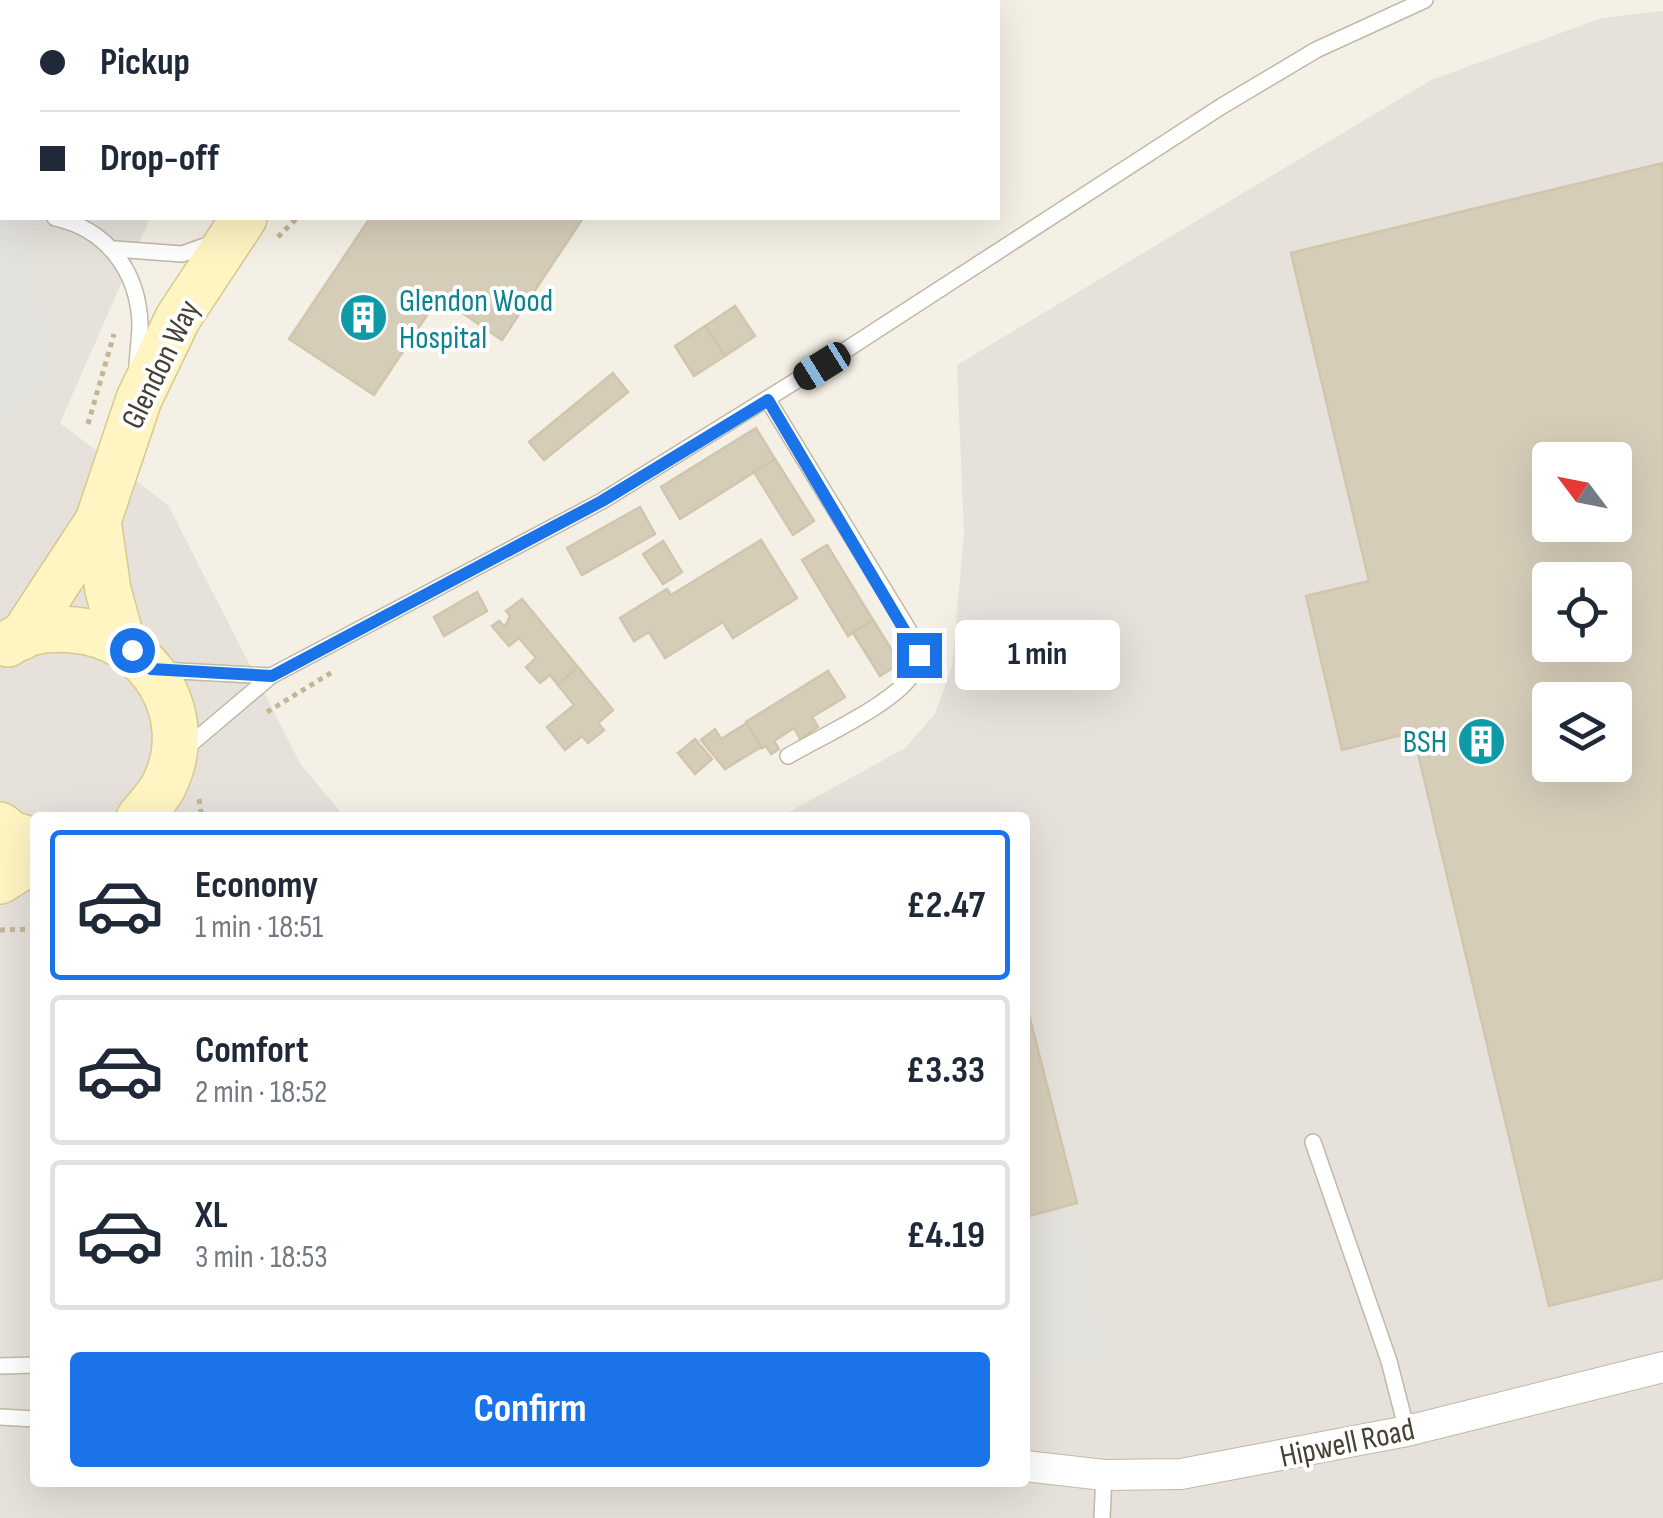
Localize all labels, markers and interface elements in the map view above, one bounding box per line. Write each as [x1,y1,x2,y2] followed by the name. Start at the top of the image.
[100,40,190,85] text: Pickup
[100,136,219,181] text: Drop-off
[399,282,553,358] place label: Glendon Wood Hospital
[338,292,390,344] building icon: Glendon Wood Hospital
[113,294,209,435] street label: Glendon Way
[789,337,855,395] car
[1532,442,1632,542] north arrow
[1532,442,1632,782] map controls
[1532,562,1632,662] button: locate
[954,620,1119,690] callout: 1 min
[110,628,155,673] route start
[897,633,942,678] route end
[1008,635,1067,674] text: 1 min
[1532,682,1632,782] button: layers
[1456,715,1508,767] building icon: BSH
[1403,723,1447,762] place label: BSH
[75,860,165,950] icon: car
[195,863,318,908] text: Economy
[906,883,985,928] text: £2.47
[195,908,323,947] text: 1 min · 18:51
[75,1025,165,1115] icon: car
[195,1028,309,1073] text: Comfort
[906,1048,985,1093] text: £3.33
[195,1073,327,1112] text: 2 min · 18:52
[75,1190,165,1280] icon: car
[195,1193,228,1238] text: XL
[906,1213,985,1258] text: £4.19
[195,1238,328,1277] text: 3 min · 18:53
[70,1352,990,1467] button: Confirm
[1277,1410,1418,1477] street label: Hipwell Road

